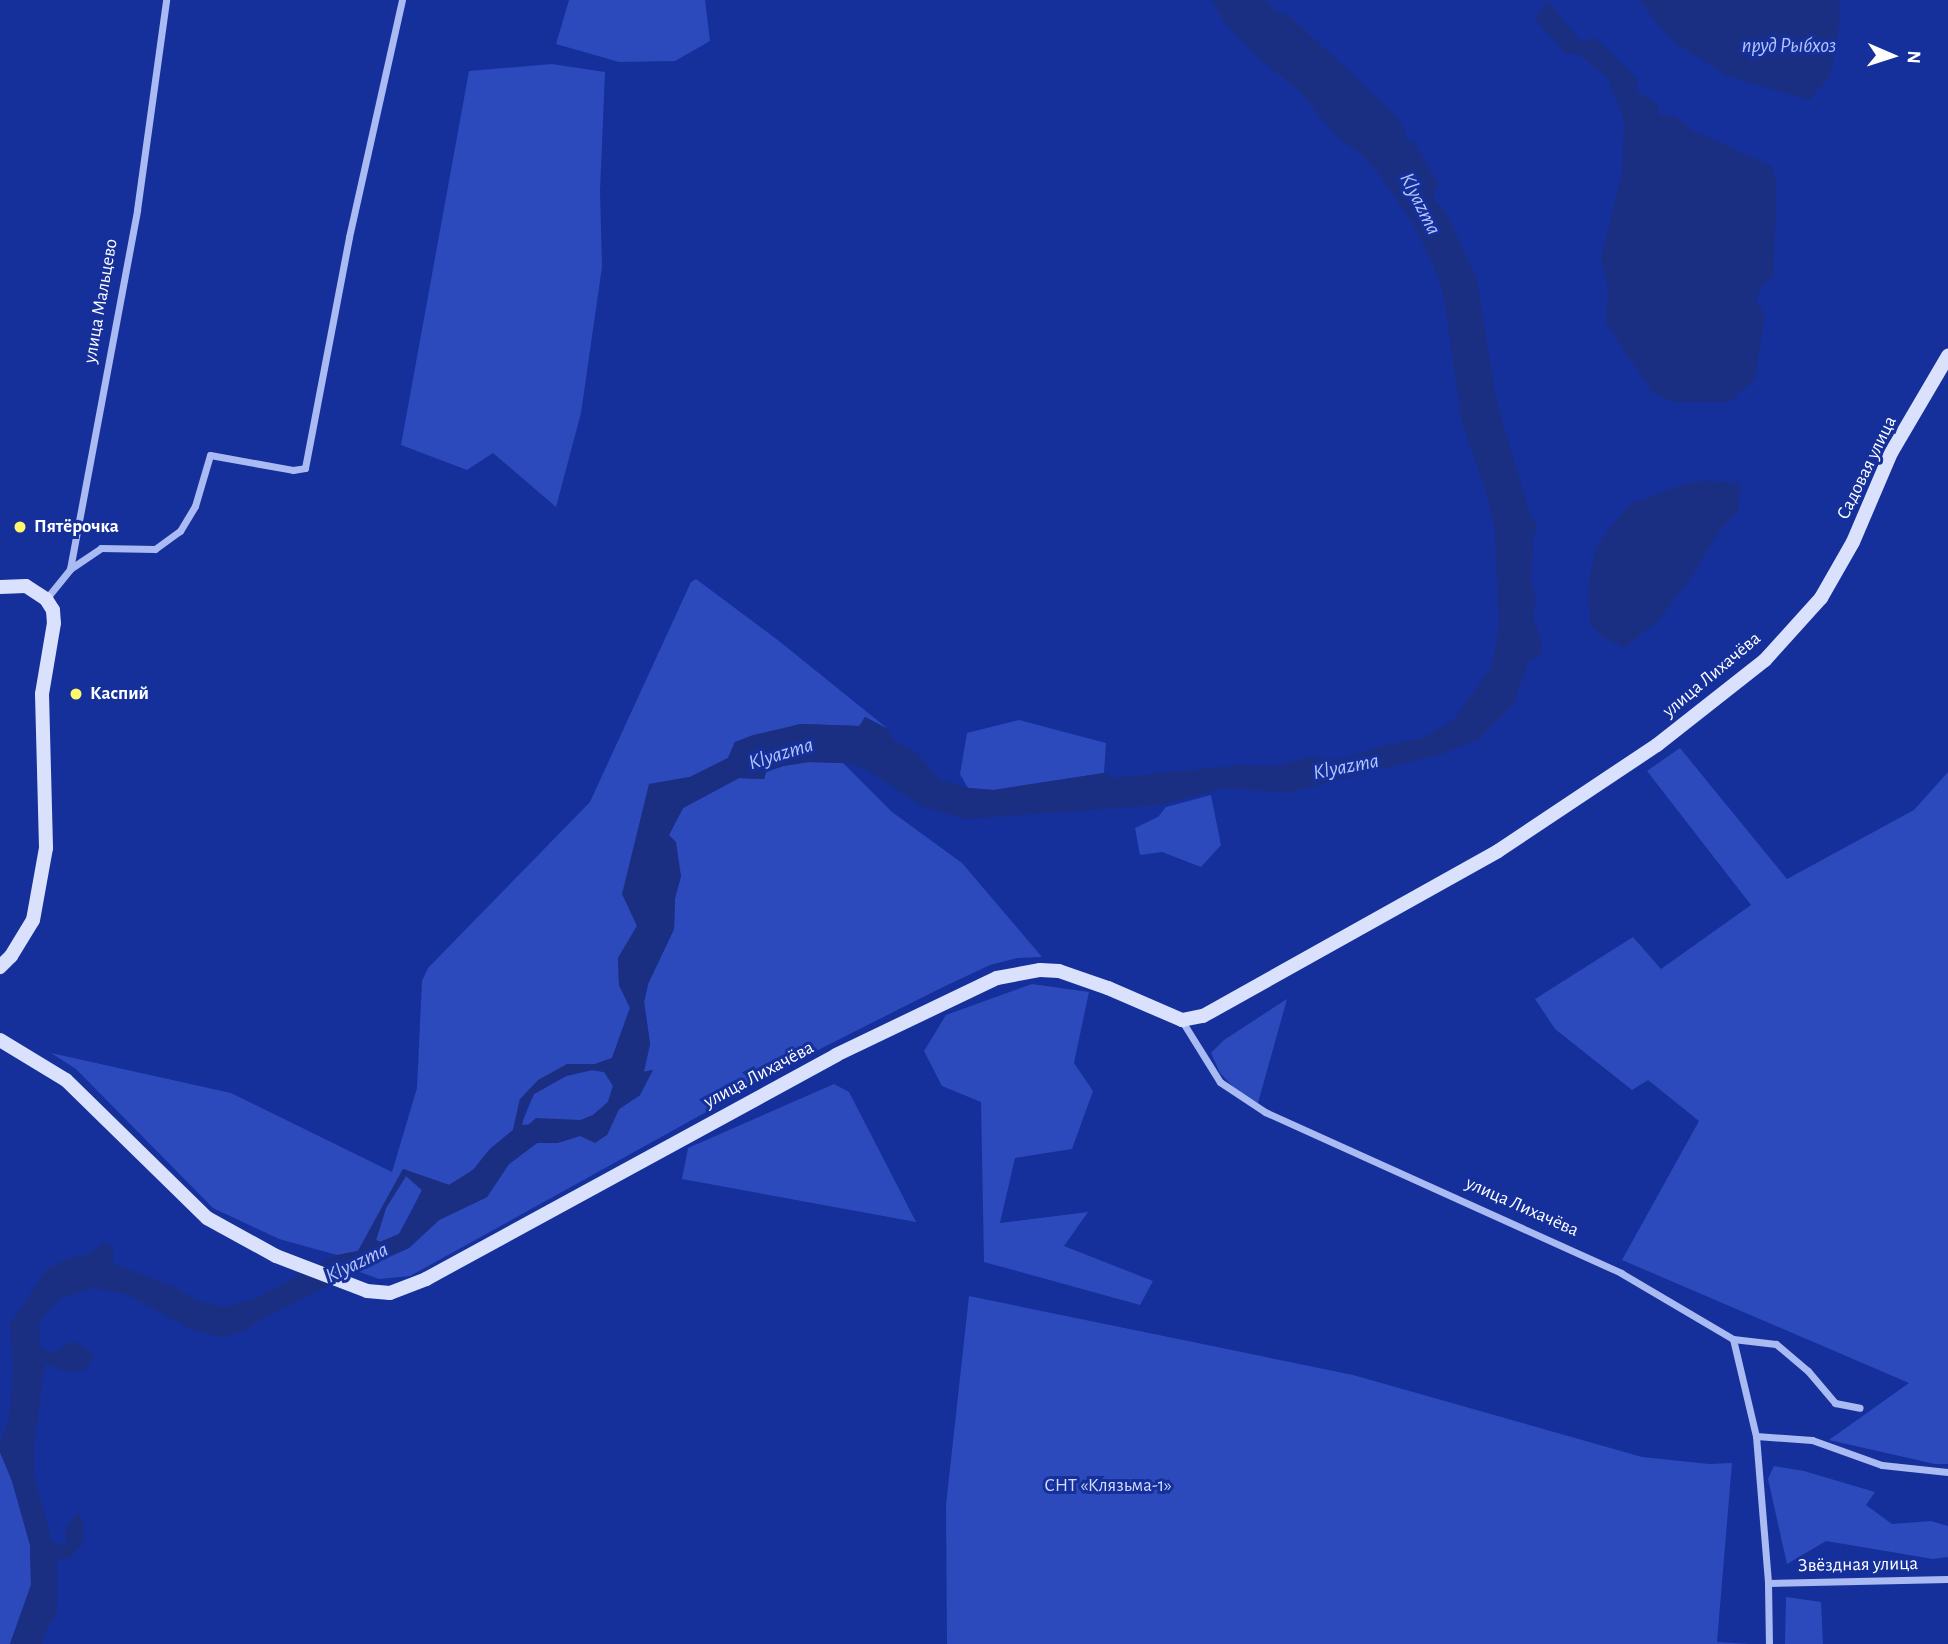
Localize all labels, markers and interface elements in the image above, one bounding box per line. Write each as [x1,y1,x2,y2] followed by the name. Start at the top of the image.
[1857,21,1927,91] north arrow
[1742,33,1836,59] water label: пруд Рыбхоз
[1904,50,1923,64] text: N
[1394,169,1446,239] water label: Klyazma
[79,237,123,365] street label: улица Мальцево
[1832,412,1902,524] street label: Садовая улица
[34,516,119,538] place label: Пятёрочка
[12,519,28,535] marker: Пятёрочка
[1658,627,1766,723] street label: улица Лихачёва
[90,683,149,705] place label: Каспий
[68,686,84,702] marker: Каспий
[746,732,816,776] water label: Klyazma
[1311,748,1381,786] water label: Klyazma
[700,1036,818,1114] street label: улица Лихачёва
[1462,1172,1582,1242] street label: улица Лихачёва
[322,1237,392,1289] water label: Klyazma
[1044,1475,1172,1497] park label: СНТ «Клязьма-1»
[1798,1553,1918,1577] street label: Звёздная улица

